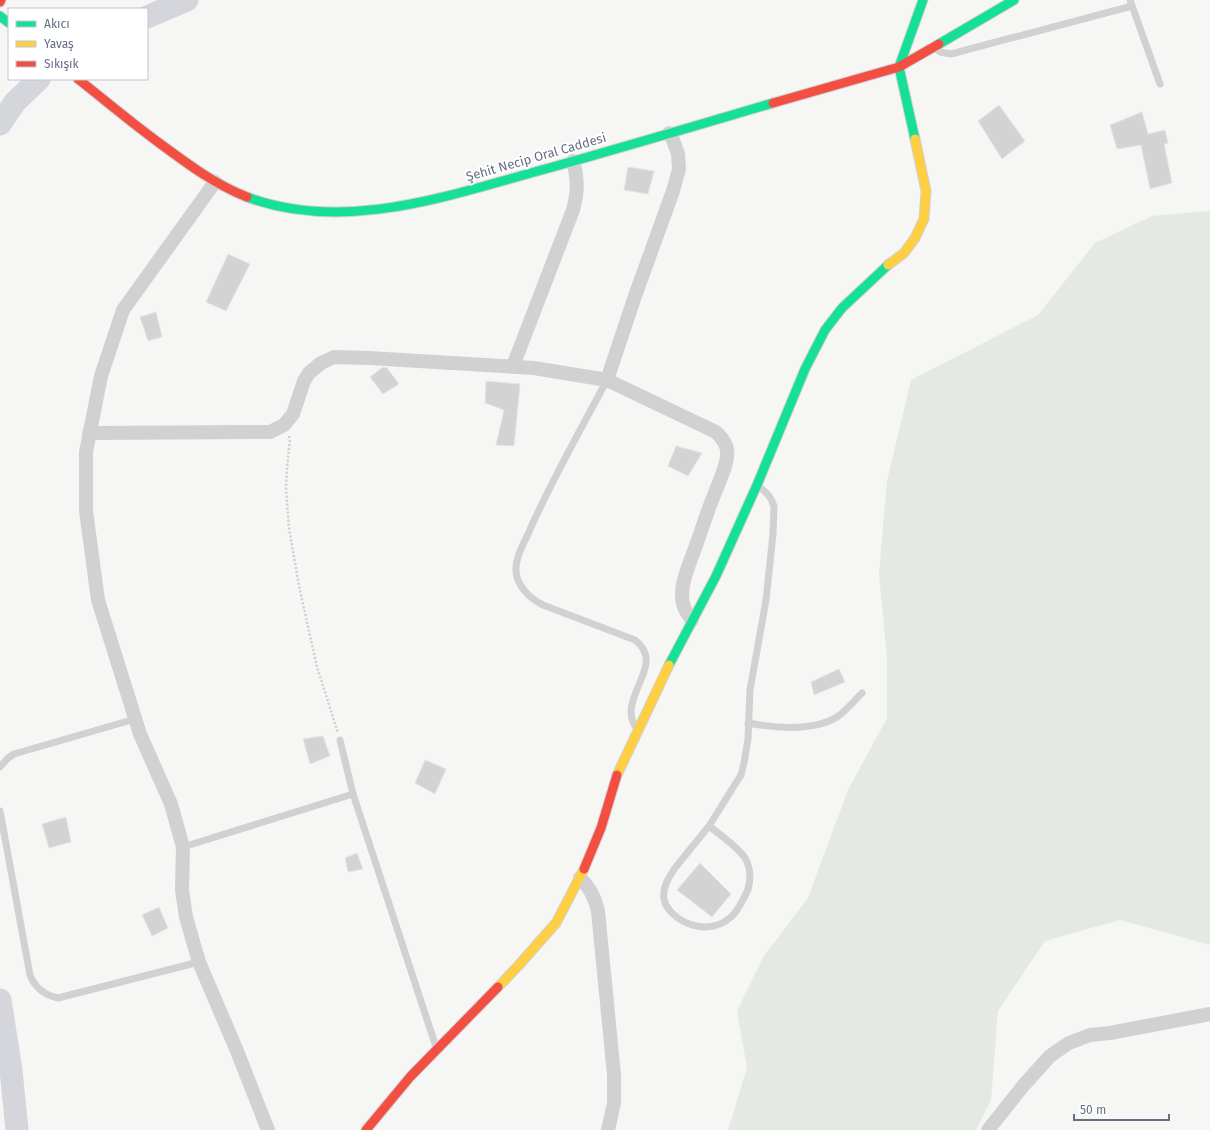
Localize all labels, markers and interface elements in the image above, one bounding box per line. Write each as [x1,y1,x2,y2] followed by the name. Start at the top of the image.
[8,8,148,80] legend
[44,17,70,31] text: Akıcı
[44,37,74,51] text: Yavaş
[44,57,79,71] text: Sıkışık
[464,130,608,184] street label: Şehit Necip Oral Caddesi
[1074,1096,1169,1122] scale bar
[1080,1103,1106,1117] text: 50 m

